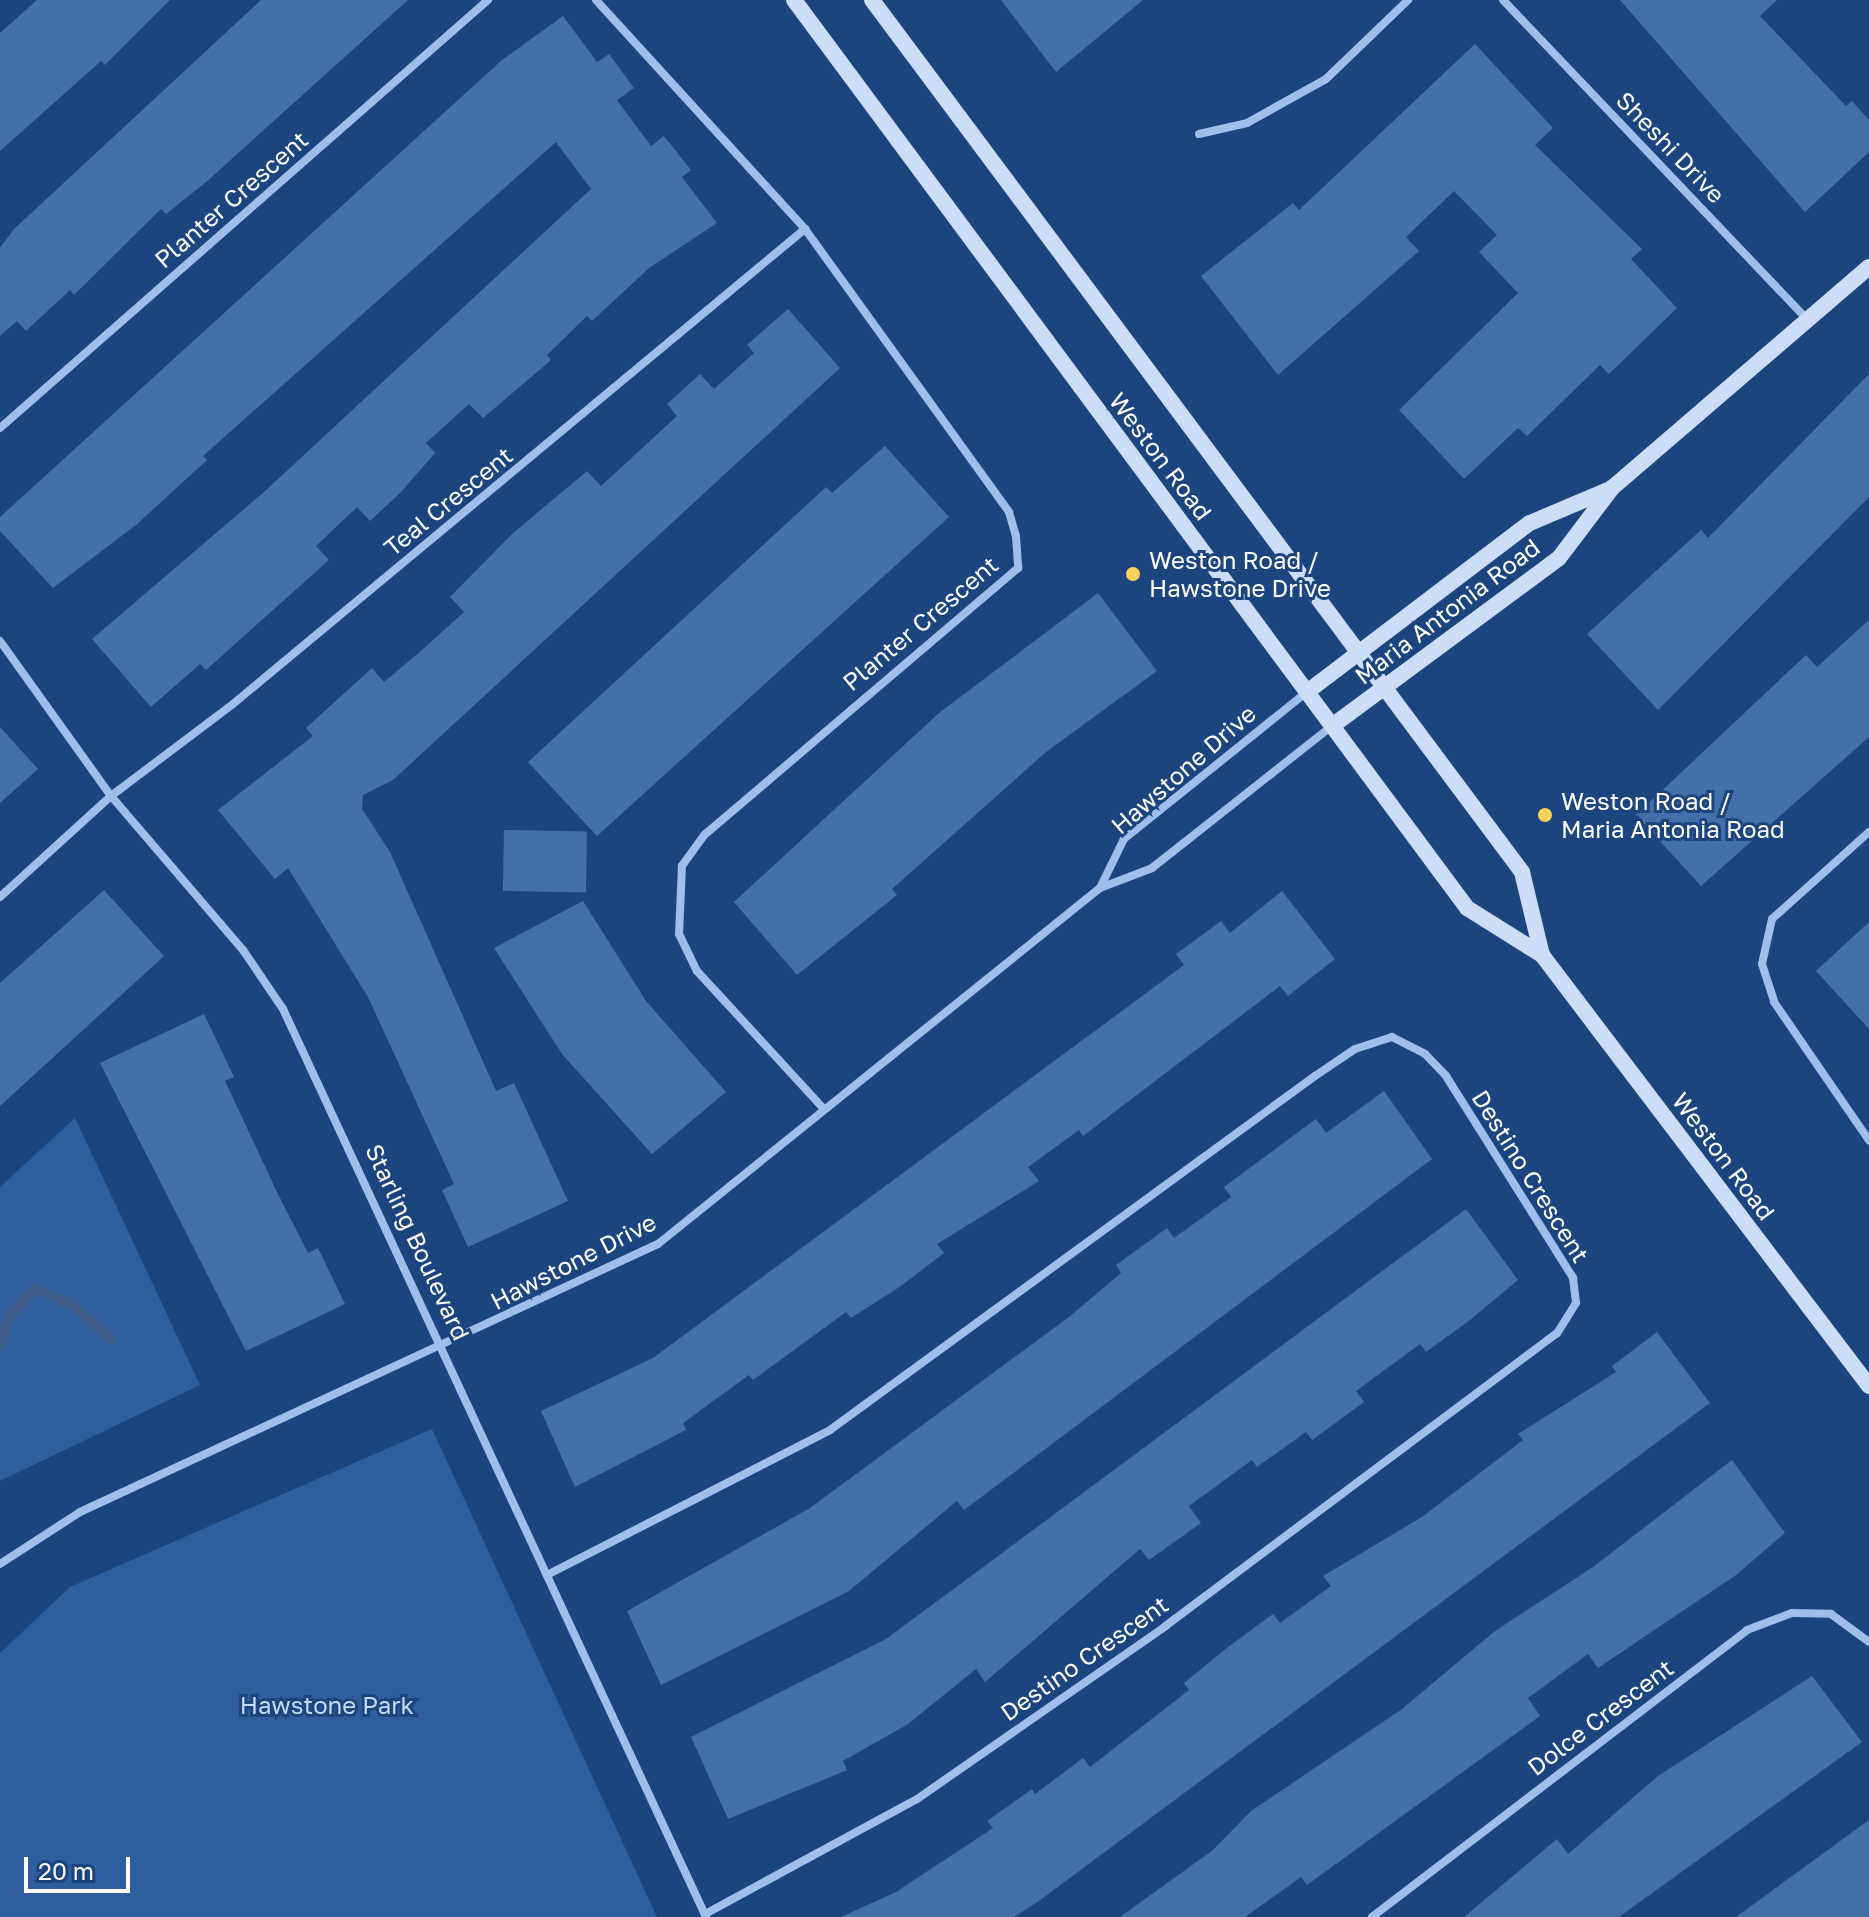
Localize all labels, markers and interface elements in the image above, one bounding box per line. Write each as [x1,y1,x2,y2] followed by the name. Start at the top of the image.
[1611,85,1731,209] street label: Sheshi Drive
[149,125,313,273] street label: Planter Crescent
[1104,387,1218,525] street label: Weston Road
[378,440,518,562] street label: Teal Crescent
[1349,532,1545,690] street label: Maria Antonia Road
[1149,546,1331,602] place label: Weston Road / Hawstone Drive
[837,550,1003,696] street label: Planter Crescent
[1124,565,1142,583] marker: Weston Road / Hawstone Drive
[1105,698,1261,840] street label: Hawstone Drive
[1561,787,1785,843] place label: Weston Road / Maria Antonia Road
[1536,806,1554,824] marker: Weston Road / Maria Antonia Road
[1466,1084,1596,1268] street label: Destino Crescent
[1667,1087,1781,1225] street label: Weston Road
[360,1139,476,1345] street label: Starling Boulevard
[485,1207,661,1315] street label: Hawstone Drive
[995,1589,1173,1727] street label: Destino Crescent
[1522,1653,1678,1781] street label: Dolce Crescent
[240,1691,414,1719] park label: Hawstone Park
[28,1841,134,1891] scale bar
[38,1856,94,1885] text: 20 m

